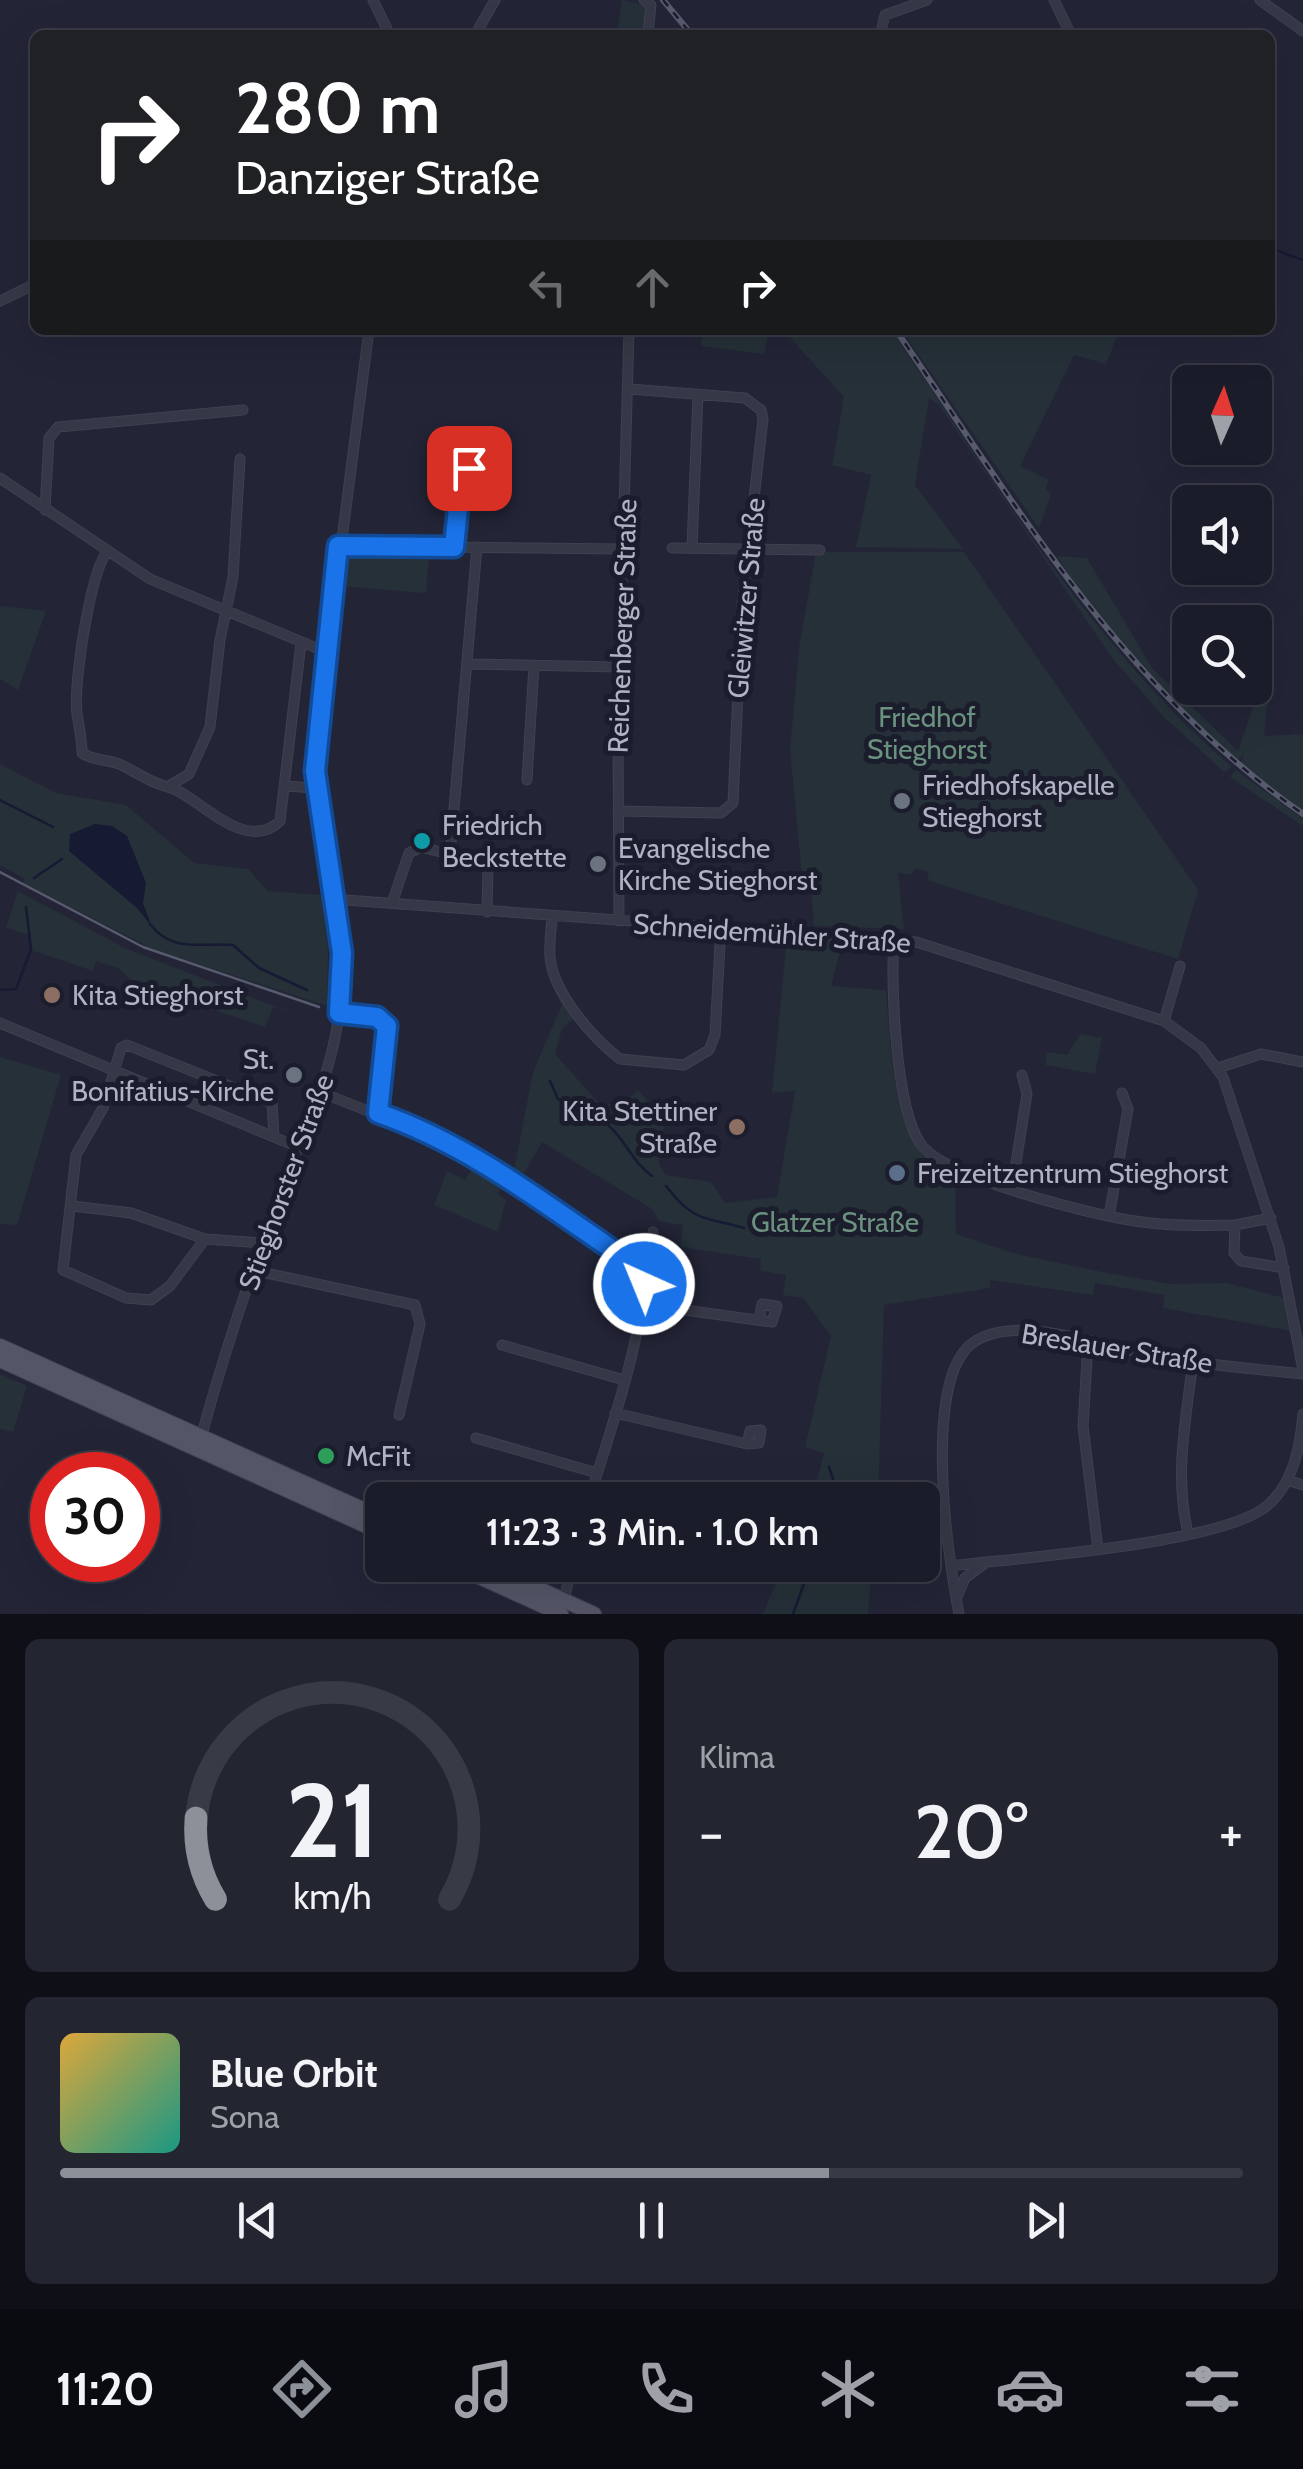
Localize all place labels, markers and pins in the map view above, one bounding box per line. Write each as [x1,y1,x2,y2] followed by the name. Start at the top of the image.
[427,426,512,511] pin
[922,768,1115,834] place label: Friedhofskapelle Stieghorst
[891,790,913,812] marker: Friedhofskapelle Stieghorst
[442,808,567,874] place label: Friedrich Beckstette
[411,830,433,852] marker: Friedrich Beckstette
[618,831,818,897] place label: Evangelische Kirche Stieghorst
[587,853,609,875] marker: Evangelische Kirche Stieghorst
[72,978,244,1012] place label: Kita Stieghorst
[41,984,63,1006] marker: Kita Stieghorst
[71,1042,274,1108] place label: St. Bonifatius-Kirche
[283,1064,305,1086] marker: St. Bonifatius-Kirche
[562,1094,717,1160] place label: Kita Stettiner Straße
[726,1116,748,1138] marker: Kita Stettiner Straße
[917,1156,1228,1190] place label: Freizeitzentrum Stieghorst
[886,1162,908,1184] marker: Freizeitzentrum Stieghorst
[346,1439,411,1473] place label: McFit
[315,1445,337,1467] marker: McFit

